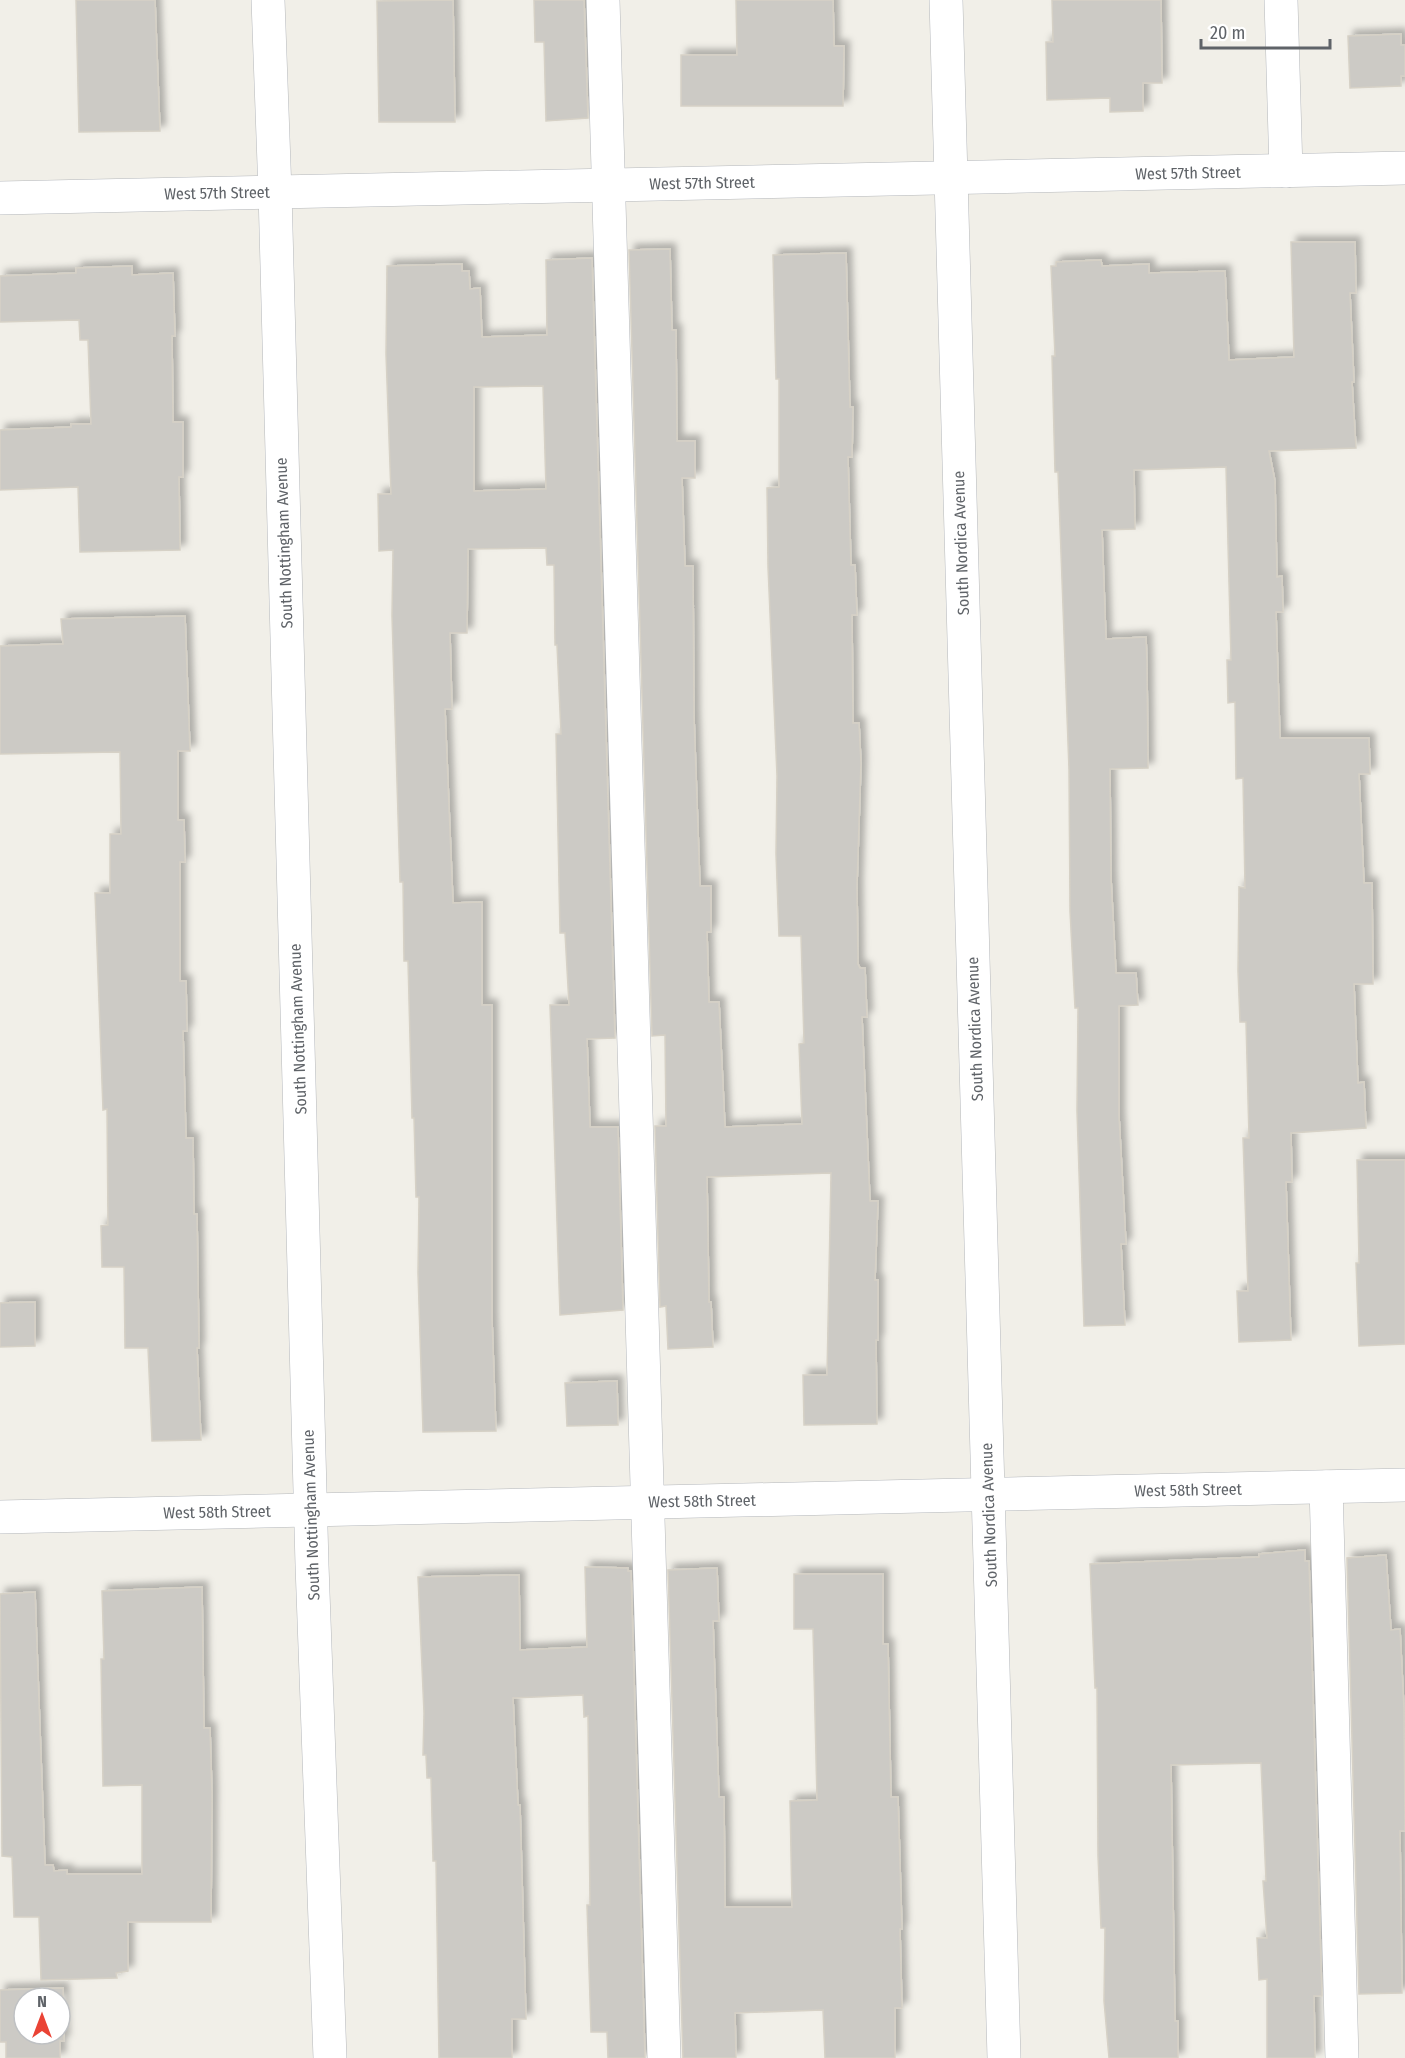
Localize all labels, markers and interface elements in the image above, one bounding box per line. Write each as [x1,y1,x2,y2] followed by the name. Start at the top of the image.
[1201,12,1330,50] scale bar
[1210,22,1245,44] text: 20 m
[1135,163,1242,183] street label: West 57th Street
[649,173,756,193] street label: West 57th Street
[164,183,271,203] street label: West 57th Street
[272,457,296,629] street label: South Nottingham Avenue
[949,470,973,615] street label: South Nordica Avenue
[286,943,310,1115] street label: South Nottingham Avenue
[963,956,987,1101] street label: South Nordica Avenue
[299,1429,323,1601] street label: South Nottingham Avenue
[977,1442,1001,1587] street label: South Nordica Avenue
[1134,1480,1243,1500] street label: West 58th Street
[648,1491,757,1511] street label: West 58th Street
[163,1502,272,1522] street label: West 58th Street
[12,1986,72,2046] north arrow
[37,1992,47,2011] text: N

